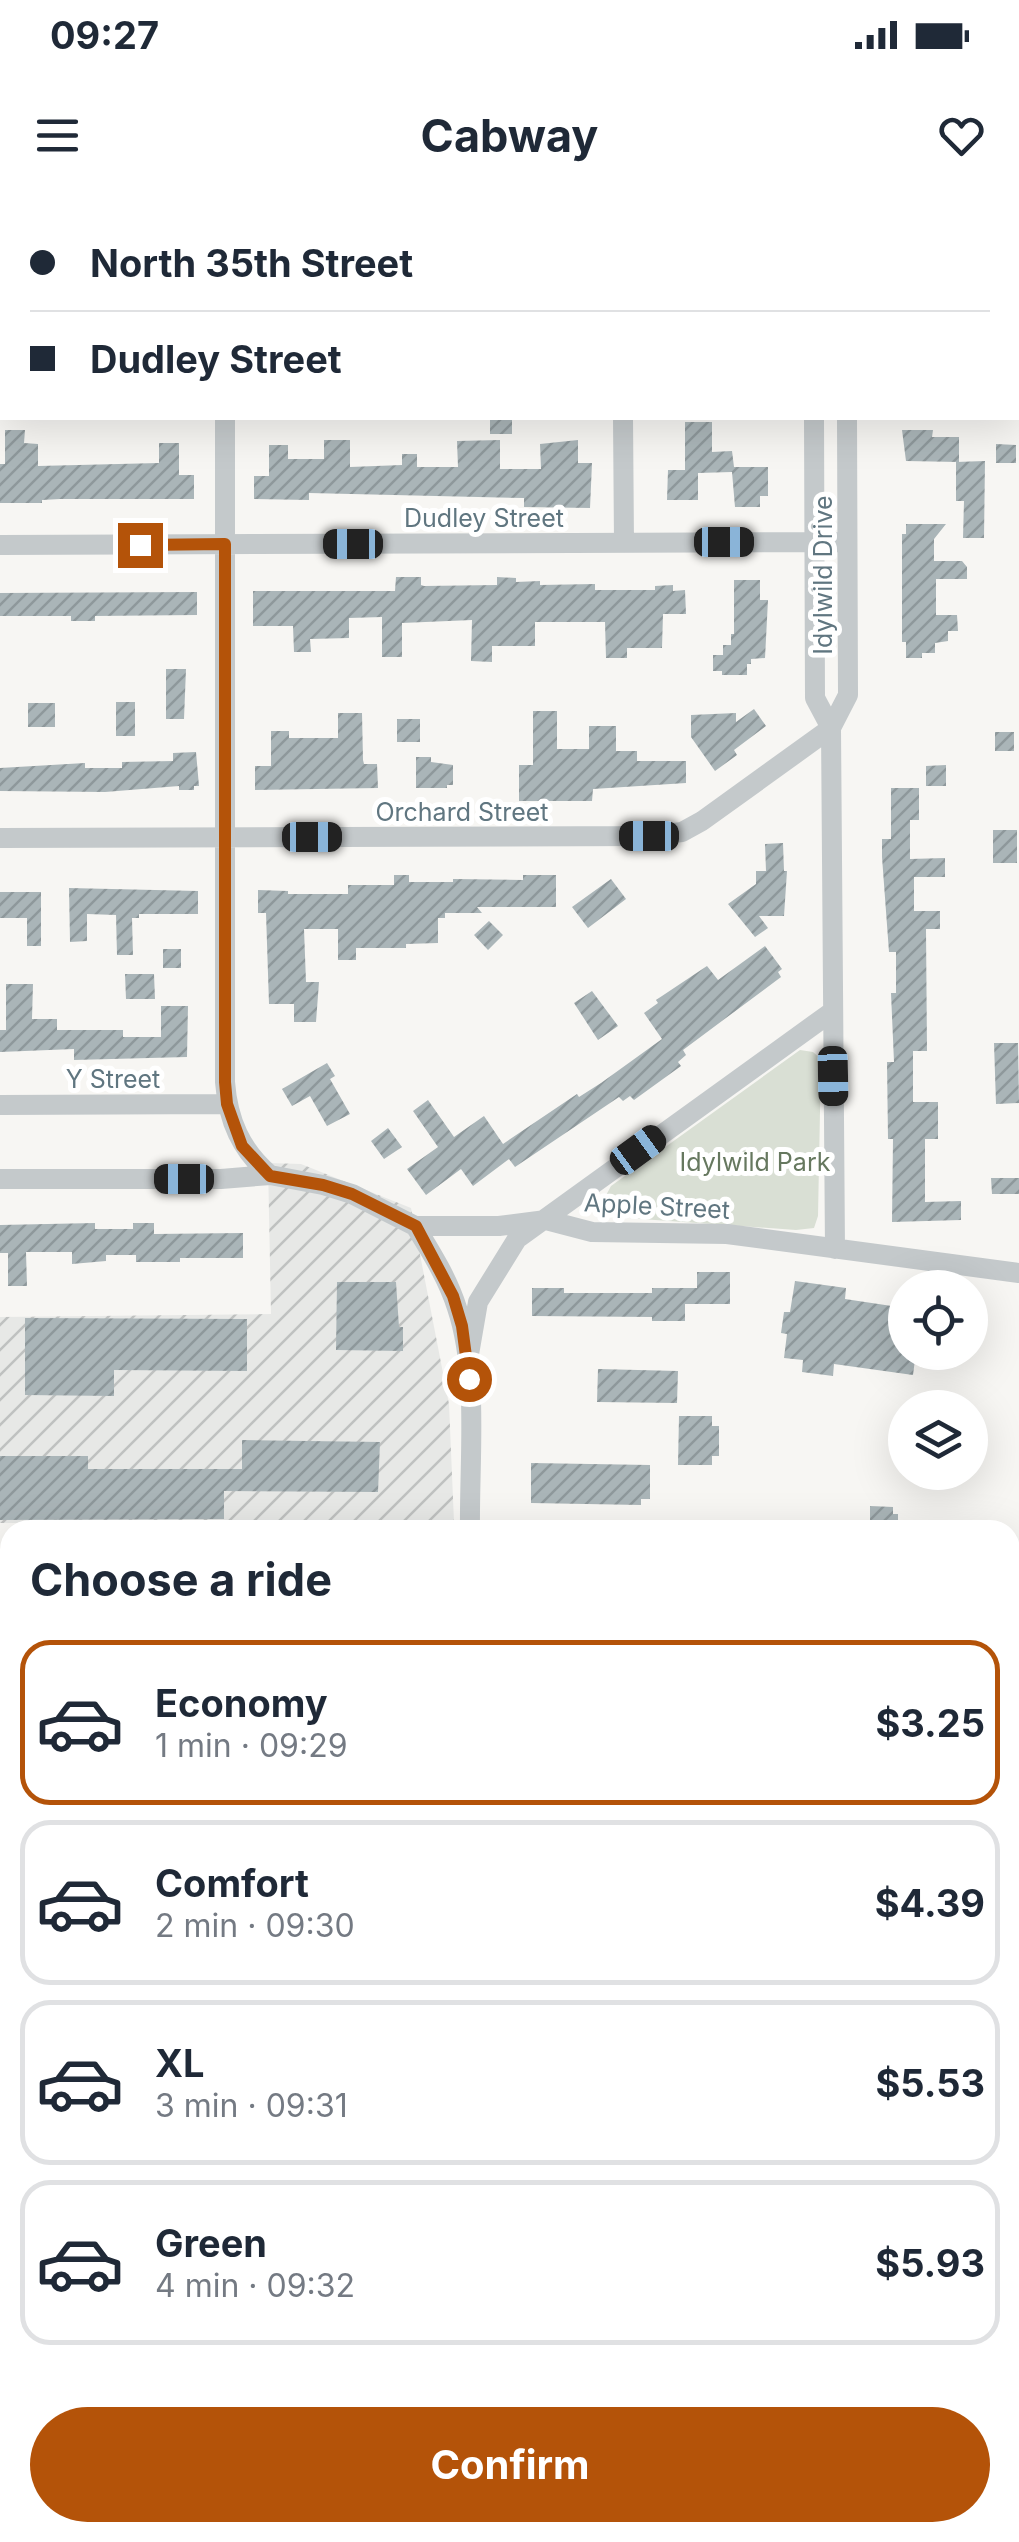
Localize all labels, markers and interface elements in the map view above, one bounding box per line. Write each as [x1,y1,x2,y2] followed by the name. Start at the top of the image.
[50,12,159,58] text: 09:27
[30,108,85,163] icon: menu
[421,108,598,163] text: Cabway
[934,108,989,163] icon: heart
[90,240,413,286] text: North 35th Street
[90,336,342,382] text: Dudley Street
[808,495,838,655] street label: Idylwild Drive
[404,503,564,533] street label: Dudley Street
[118,523,163,568] route end
[694,527,754,557] car
[323,529,383,559] car
[375,797,549,827] street label: Orchard Street
[619,821,679,851] car
[282,822,342,852] car
[817,1046,849,1106] car
[66,1064,160,1094] street label: Y Street
[605,1120,671,1180] car
[680,1147,831,1177] park label: Idylwild Park
[154,1164,214,1194] car
[583,1187,731,1225] street label: Apple Street
[888,1270,988,1490] map controls
[888,1270,988,1370] button: locate
[447,1357,492,1402] route start
[888,1390,988,1490] button: layers
[30,1552,332,1607] text: Choose a ride
[35,1678,125,1768] icon: car
[155,1680,328,1726] text: Economy
[875,1700,985,1746] text: $3.25
[155,1726,348,1765] text: 1 min · 09:29
[35,1858,125,1948] icon: car
[155,1860,309,1906] text: Comfort
[875,1880,985,1926] text: $4.39
[155,1906,355,1945] text: 2 min · 09:30
[35,2038,125,2128] icon: car
[155,2040,205,2086] text: XL
[875,2060,985,2106] text: $5.53
[155,2086,348,2125] text: 3 min · 09:31
[35,2218,125,2308] icon: car
[155,2220,267,2266] text: Green
[875,2240,985,2286] text: $5.93
[155,2266,355,2305] text: 4 min · 09:32
[30,2407,990,2522] button: Confirm

